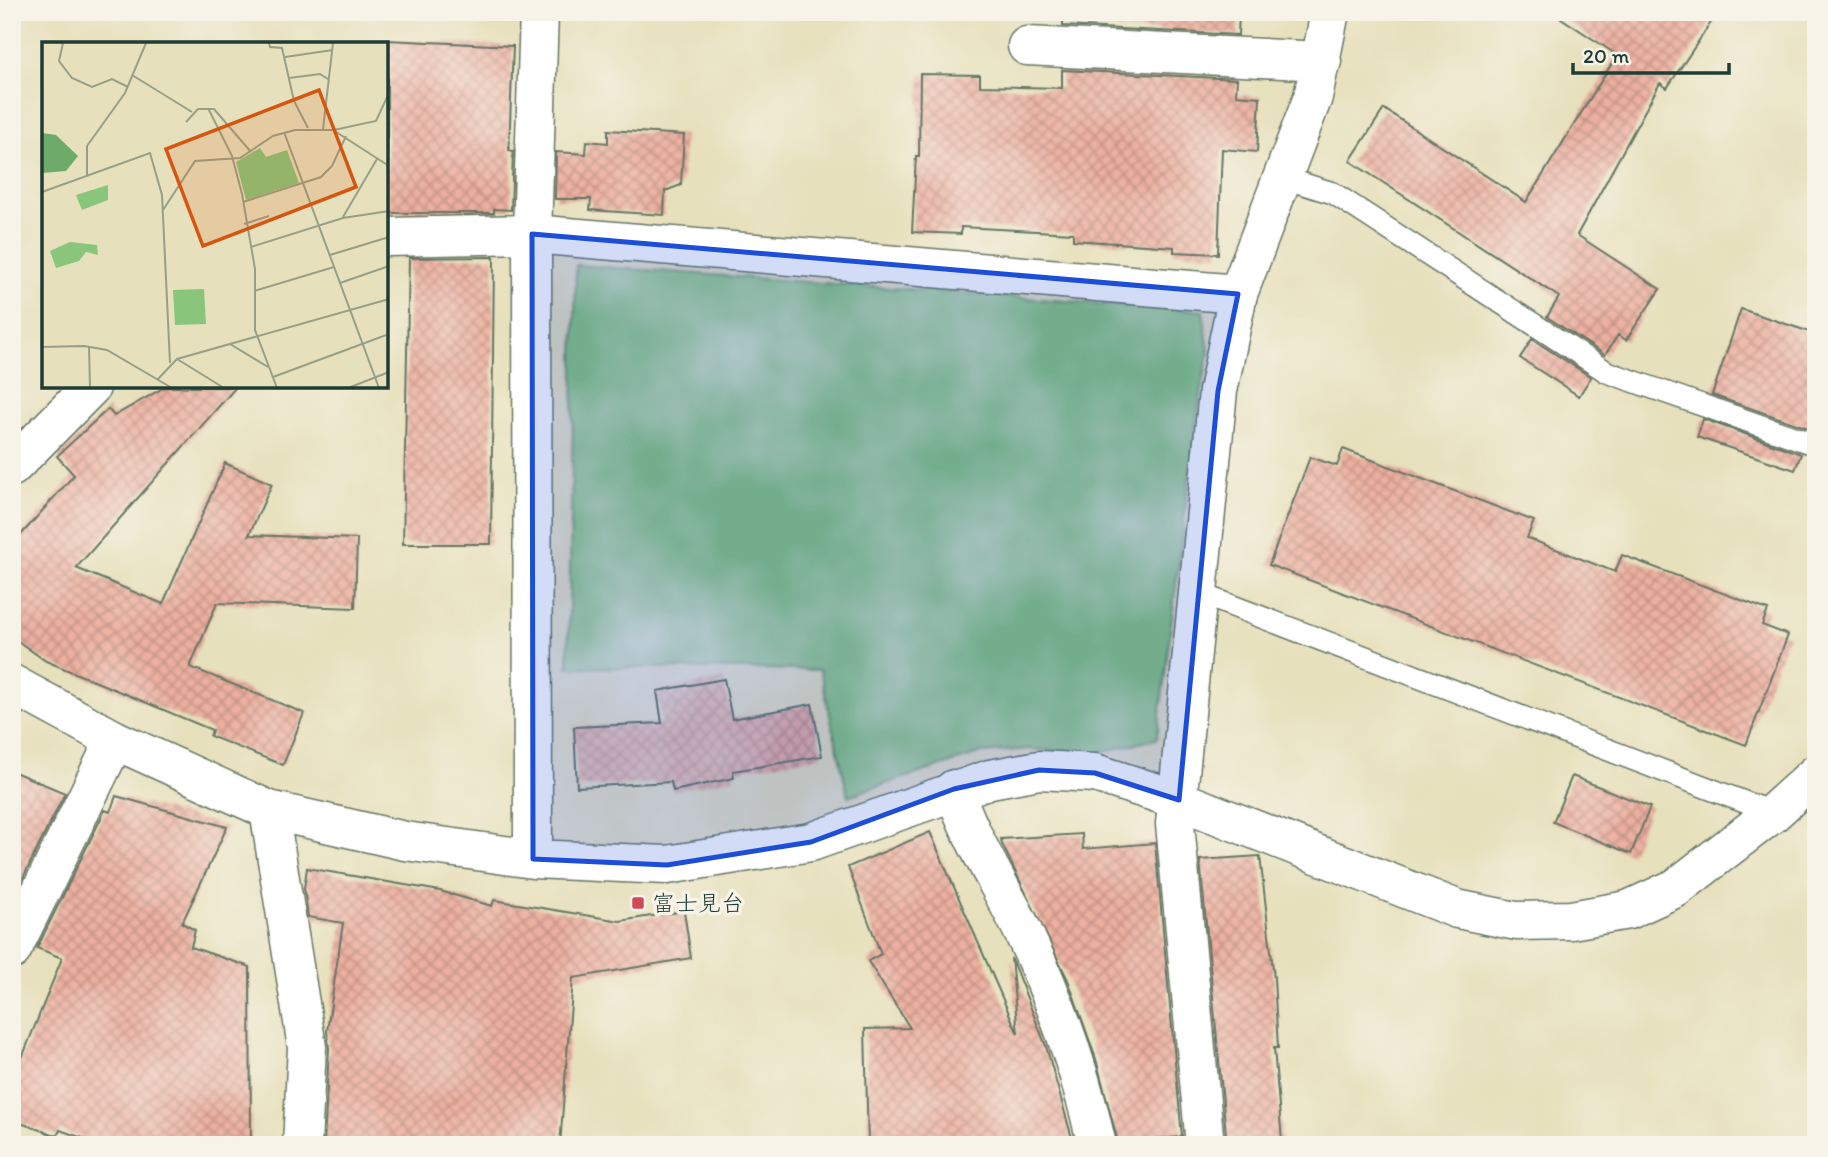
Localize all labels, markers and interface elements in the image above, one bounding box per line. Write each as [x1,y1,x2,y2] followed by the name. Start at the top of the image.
[1573,32,1728,76] scale bar
[42,42,388,388] inset map
[1583,43,1630,68] text: 20 m
[652,889,744,917] place label: 富士見台
[630,895,646,911] marker: 富士見台

